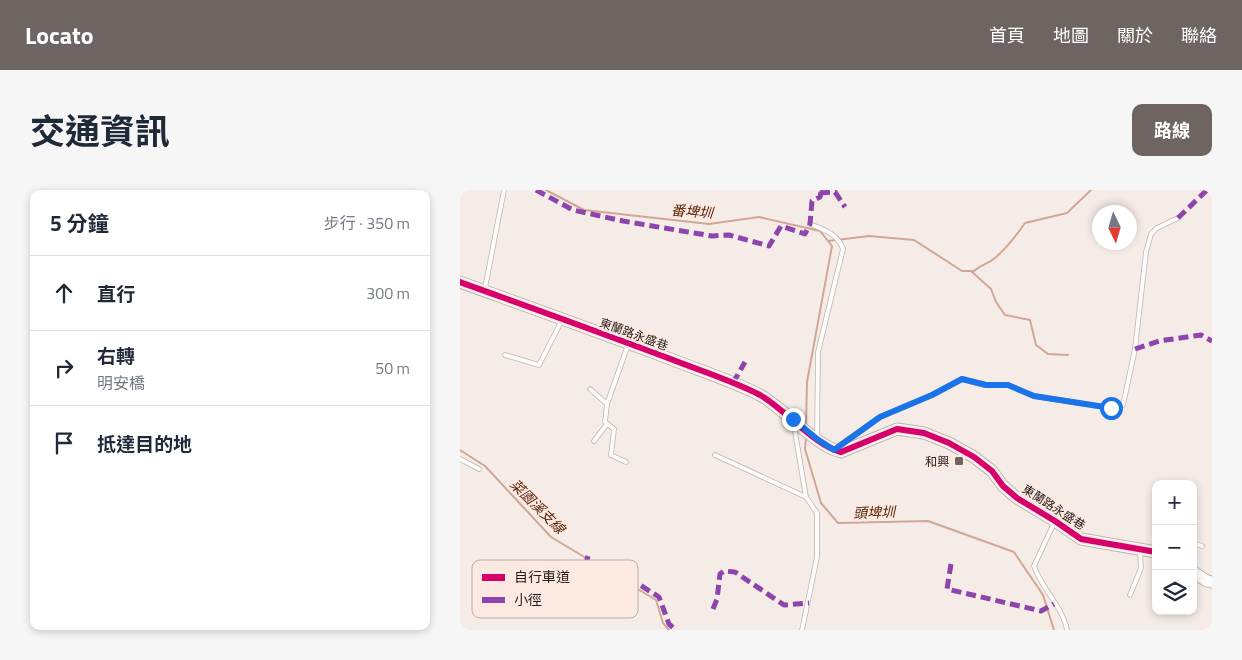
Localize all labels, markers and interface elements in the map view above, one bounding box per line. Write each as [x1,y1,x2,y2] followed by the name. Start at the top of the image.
[25,17,94,53] text: Locato
[989,22,1025,49] text: 首頁
[1053,22,1089,49] text: 地圖
[1117,22,1153,49] text: 關於
[1181,22,1217,49] text: 聯絡
[30,104,170,158] text: 交通資訊
[1132,104,1212,156] button: 路線
[670,199,716,223] water label: 番埤圳
[1092,205,1137,250] north arrow
[50,207,108,239] text: 5 分鐘
[324,211,410,235] text: 步行 · 350 m
[50,279,78,307] icon: ahead
[97,279,135,308] text: 直行
[366,281,410,305] text: 300 m
[597,313,671,355] street label: 東蘭路永盛巷
[97,341,135,370] text: 右轉
[50,354,78,382] icon: right
[375,356,410,380] text: 50 m
[97,371,145,395] text: 明安橋
[1100,397,1123,420] route start
[782,408,805,431] route end
[50,429,78,457] icon: arrive
[97,429,192,458] text: 抵達目的地
[925,452,949,471] place label: 和興
[953,455,965,467] marker: 和興
[506,474,572,540] water label: 菜園溪支線
[1019,479,1089,535] street label: 東蘭路永盛巷
[1152,480,1197,615] map controls
[1152,480,1197,525] button: +
[853,501,897,523] water label: 頭埤圳
[1152,525,1197,570] button: −
[472,560,638,618] legend
[514,566,570,587] text: 自行車道
[1152,570,1197,615] button: layers
[514,589,542,610] text: 小徑

